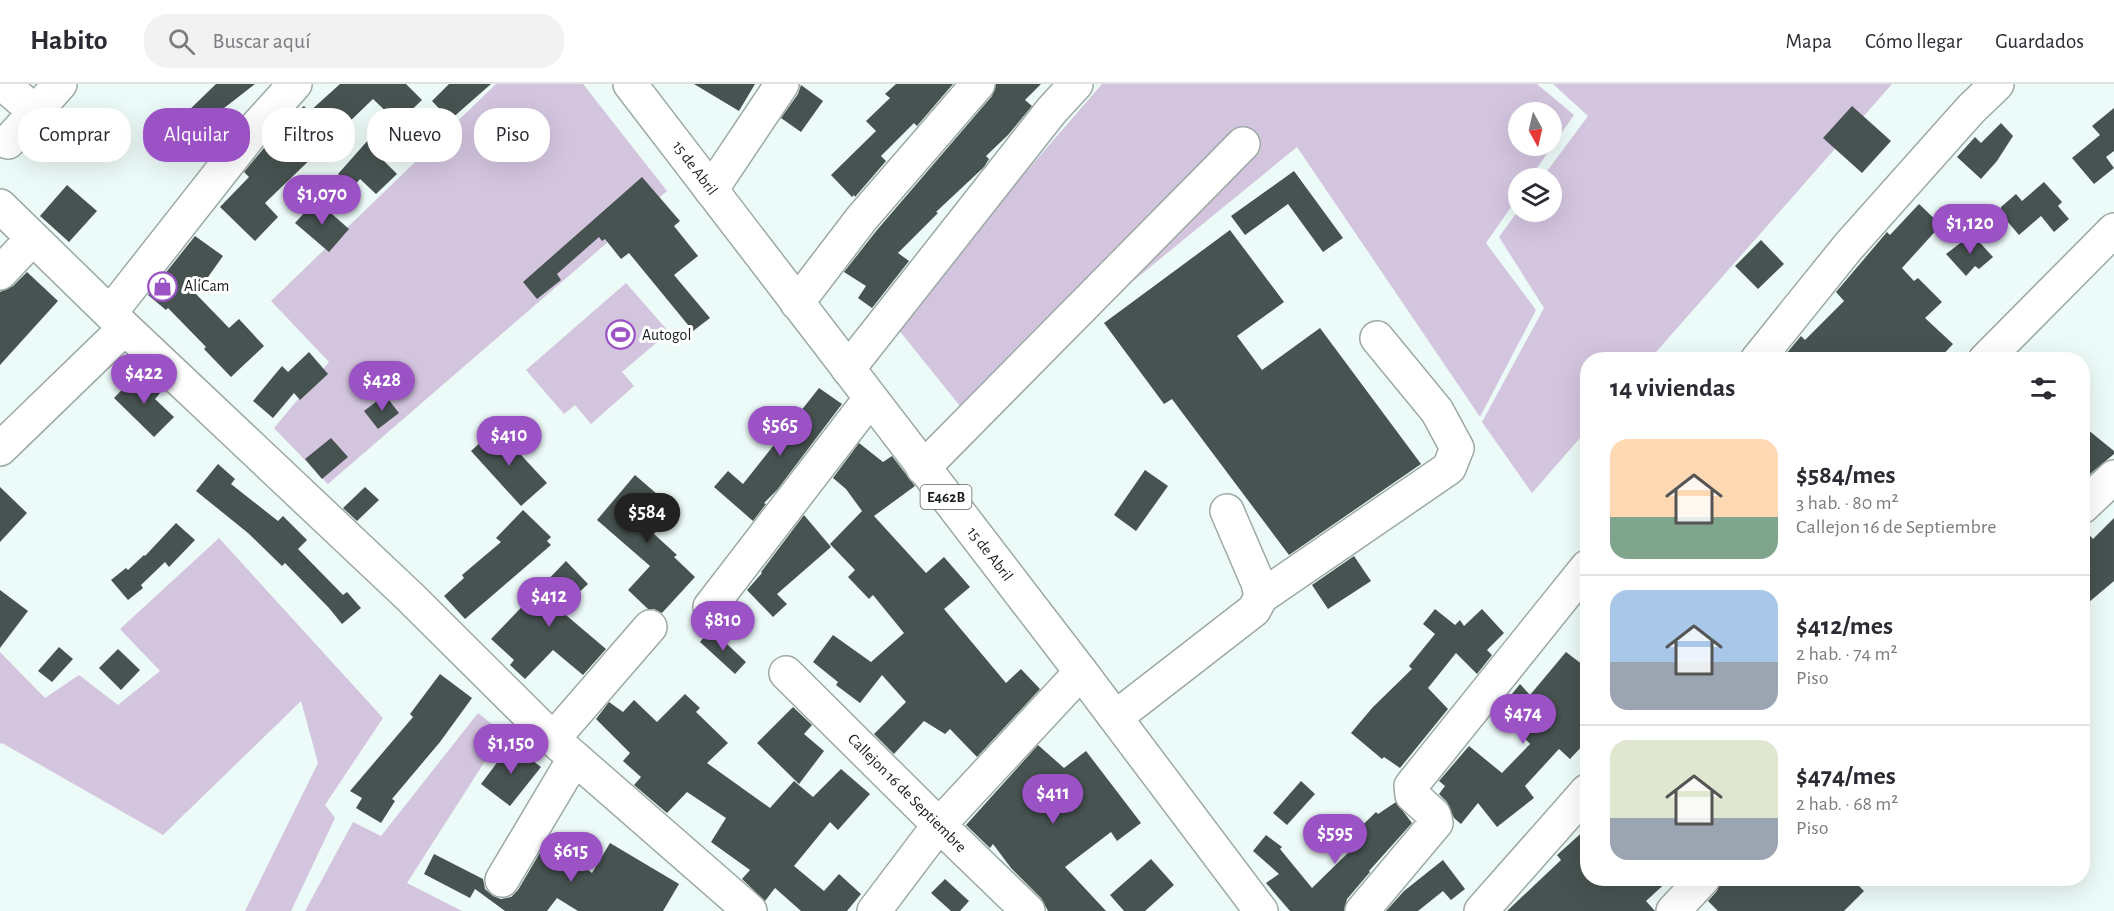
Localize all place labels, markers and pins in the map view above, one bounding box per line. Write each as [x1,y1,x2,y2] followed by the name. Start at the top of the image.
[273,175,371,226] pin: $1,070
[1921,204,2019,255] pin: $1,120
[147,270,179,302] shop icon: AliCam
[184,278,229,294] place label: AliCam
[605,319,637,351] sports icon: Autogol
[642,327,691,343] place label: Autogol
[108,354,180,405] pin: $422
[346,361,418,412] pin: $428
[744,406,816,457] pin: $565
[473,416,545,467] pin: $410
[611,493,683,544] pin: $584
[513,577,585,628] pin: $412
[687,601,759,652] pin: $810
[1487,694,1559,745] pin: $474
[462,724,560,775] pin: $1,150
[1017,774,1089,825] pin: $411
[1299,814,1371,865] pin: $595
[535,832,607,883] pin: $615

